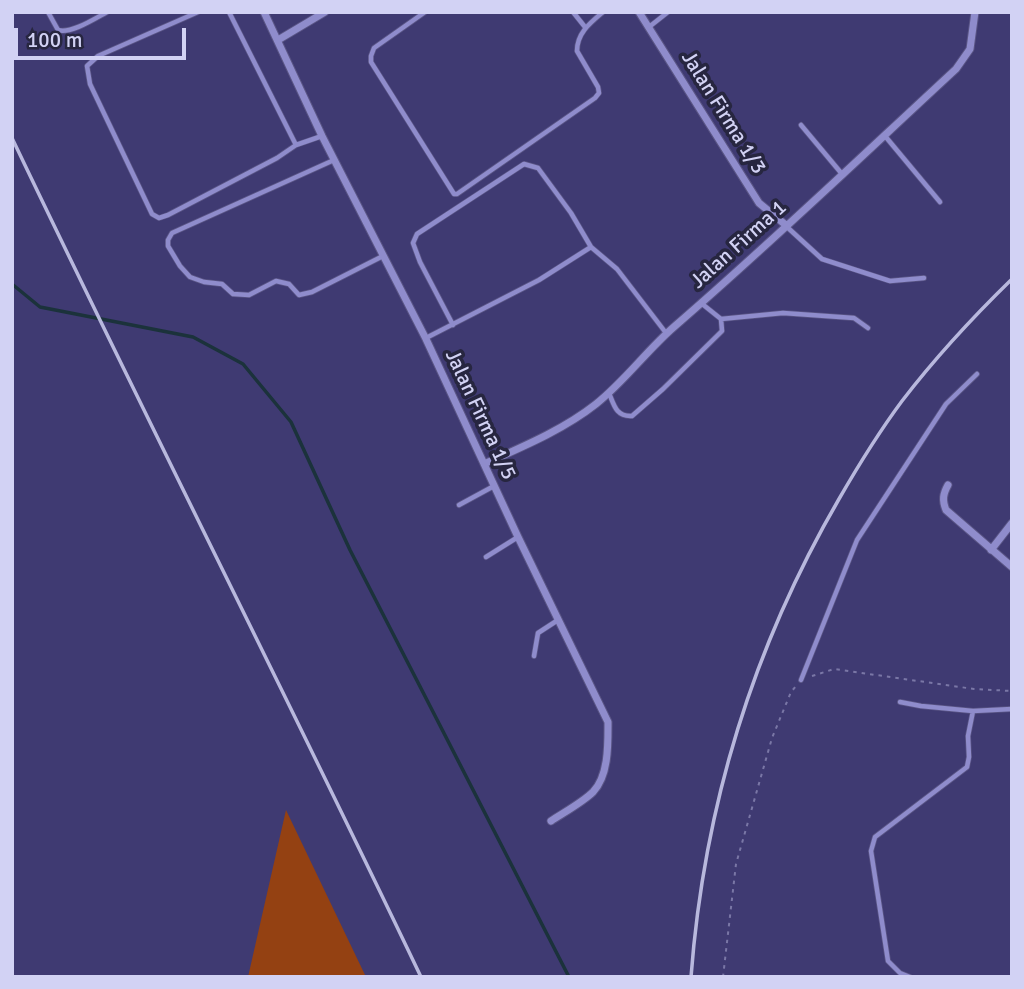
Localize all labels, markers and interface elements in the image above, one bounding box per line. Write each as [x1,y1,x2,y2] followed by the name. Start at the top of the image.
[18,14,189,58] scale bar
[27,27,82,53] text: 100 m
[675,47,771,179] street label: Jalan Firma 1/3
[686,195,792,295] street label: Jalan Firma 1
[439,346,521,484] street label: Jalan Firma 1/5

